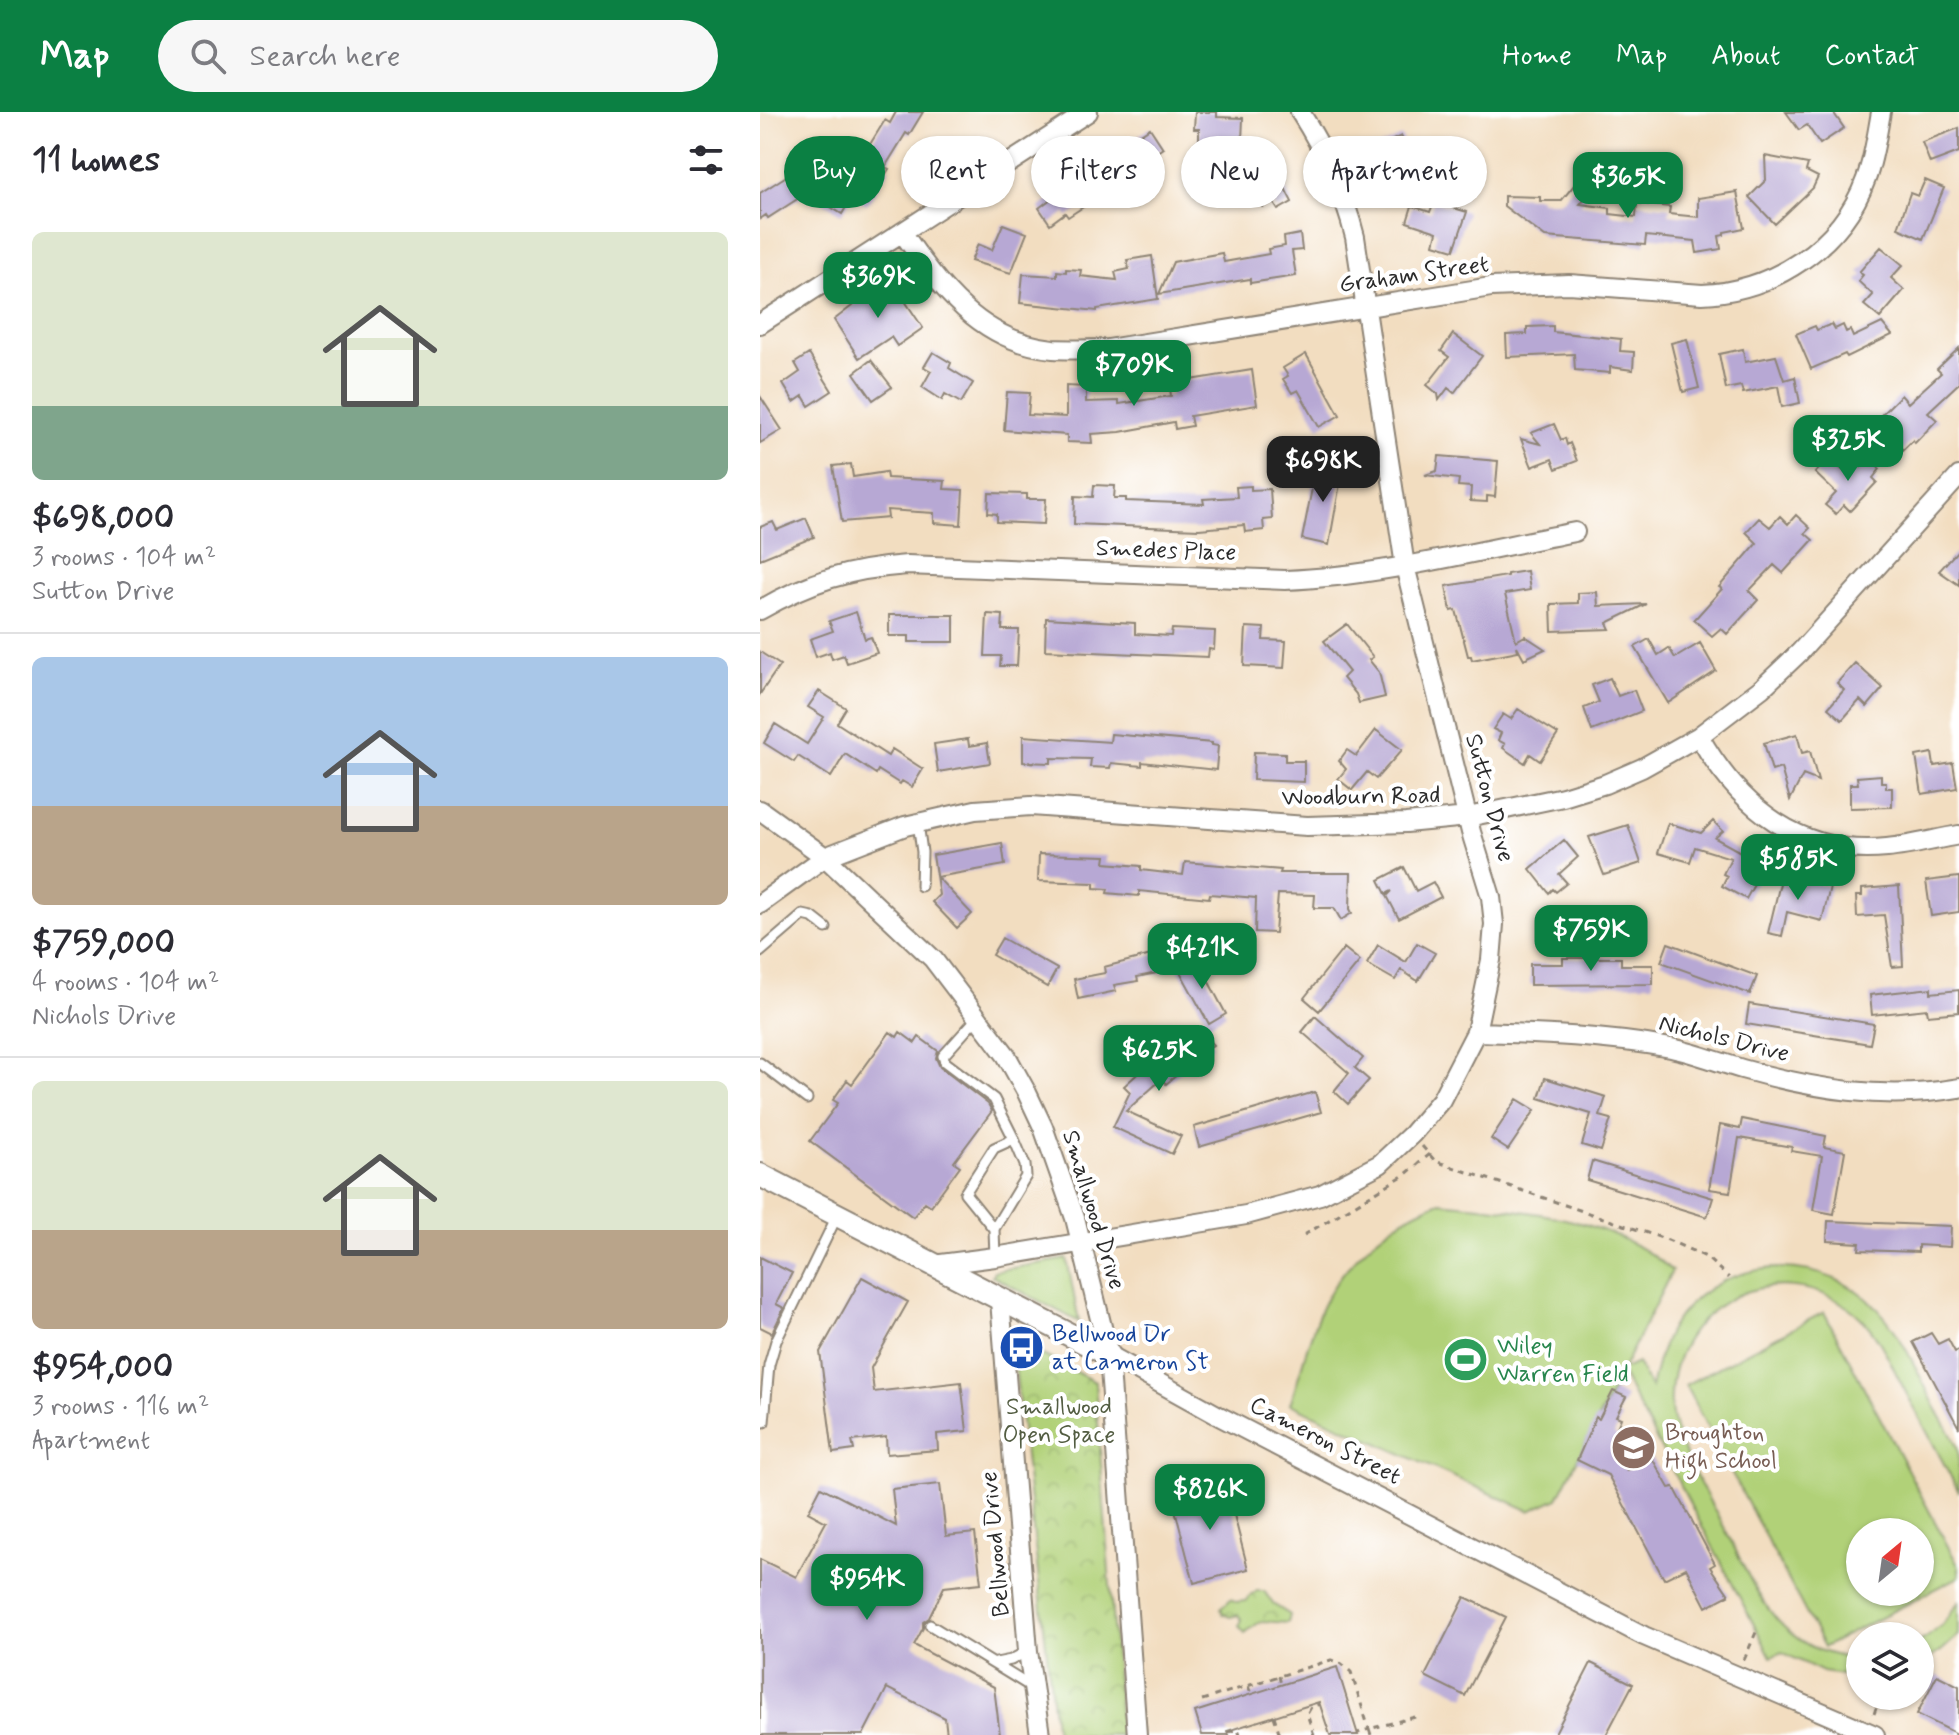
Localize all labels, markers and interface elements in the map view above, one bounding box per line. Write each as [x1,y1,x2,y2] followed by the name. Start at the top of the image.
[158,20,718,92] search box
[40,32,110,81] text: Map
[186,34,230,78] icon: search
[250,37,401,76] text: Search here
[1502,38,1572,75] text: Home
[1616,38,1667,75] text: Map
[1711,38,1780,75] text: About
[1824,38,1919,75] text: Contact
[784,136,885,208] chip: Buy
[901,136,1015,208] chip: Rent
[1031,136,1165,208] chip: Filters
[1181,136,1287,208] chip: New
[1303,136,1487,208] chip: Apartment
[32,138,160,183] text: 11 homes
[684,138,728,182] icon: filters
[1572,152,1684,220] pin: $365K
[1591,161,1665,195] text: $365K
[1337,249,1491,301] street label: Graham Street
[822,252,934,320] pin: $369K
[841,261,915,295] text: $369K
[308,284,452,428] icon: home
[1078,340,1190,408] pin: $709K
[1095,349,1173,383] text: $709K
[1792,415,1904,483] pin: $325K
[1811,424,1885,458] text: $325K
[1267,436,1379,504] pin: $698K
[1285,445,1361,479] text: $698K
[32,496,174,541] text: $698,000
[1095,533,1237,569] street label: Smedes Place
[32,541,216,575] text: 3 rooms · 104 m²
[32,575,174,609] text: Sutton Drive
[308,709,452,853] icon: home
[1457,731,1521,865] street label: Sutton Drive
[1281,780,1441,814] street label: Woodburn Road
[1742,834,1854,902] pin: $585K
[1759,843,1837,877] text: $585K
[1535,905,1647,973] pin: $759K
[1553,914,1629,948] text: $759K
[32,921,175,966] text: $759,000
[1146,923,1258,991] pin: $421K
[1166,932,1238,966] text: $421K
[32,966,219,1000] text: 4 rooms · 104 m²
[32,1000,176,1034] text: Nichols Drive
[1656,1008,1792,1070] street label: Nichols Drive
[1103,1025,1215,1093] pin: $625K
[1121,1034,1197,1068] text: $625K
[1054,1127,1132,1293] street label: Smallwood Drive
[308,1133,452,1277] icon: home
[1052,1319,1209,1378] place label: Bellwood Dr at Cameron St
[997,1324,1045,1372] bus stop icon: Bellwood Dr at Cameron St
[1497,1331,1629,1390] place label: Wiley Warren Field
[1442,1336,1490,1384] sports icon: Wiley Warren Field
[32,1345,173,1390] text: $954,000
[32,1390,209,1424] text: 3 rooms · 116 m²
[1244,1390,1406,1492] street label: Cameron Street
[1003,1392,1115,1451] park label: Smallwood Open Space
[1665,1418,1777,1480] place label: Broughton High School
[1610,1423,1658,1471] school or university icon: Broughton High School
[32,1424,150,1458] text: Apartment
[1154,1464,1266,1532] pin: $826K
[974,1470,1018,1618] street label: Bellwood Drive
[1173,1473,1247,1507] text: $826K
[1846,1518,1934,1606] north arrow
[1846,1518,1934,1710] map controls
[811,1554,923,1622] pin: $954K
[829,1563,905,1597] text: $954K
[1846,1622,1934,1710] button: layers

